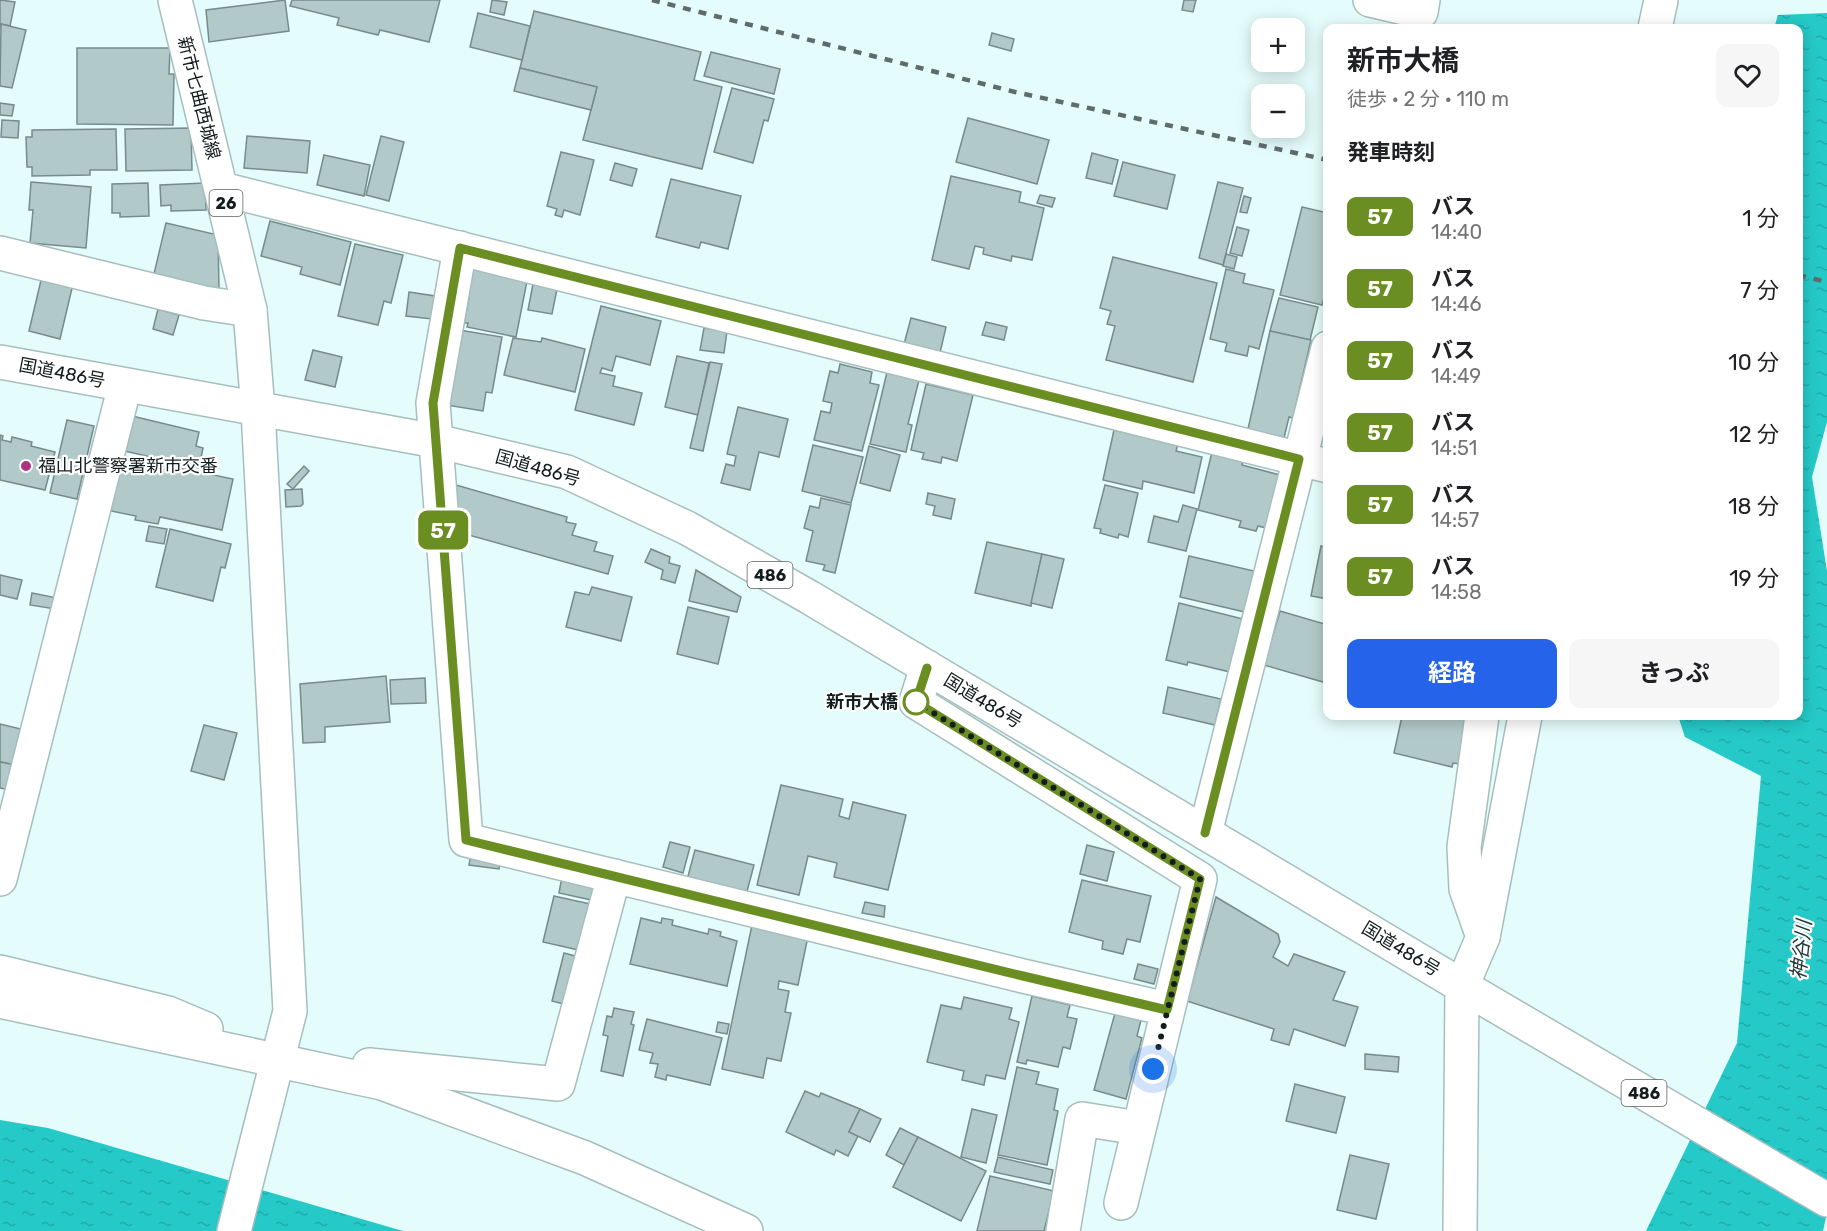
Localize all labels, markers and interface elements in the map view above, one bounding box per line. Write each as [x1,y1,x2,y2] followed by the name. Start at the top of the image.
[1251,18,1305,138] map controls
[1251,18,1305,72] button: +
[173,34,225,162] street label: 新市七曲西城線
[1347,44,1459,77] text: 新市大橋
[1716,44,1779,107] button: heart
[1251,84,1305,138] button: −
[1347,87,1509,111] text: 徒歩 · 2 分 · 110 m
[1347,139,1435,166] text: 発車時刻
[210,190,242,216] road number: 26
[1431,193,1475,220] text: バス
[1367,204,1393,229] text: 57
[1742,205,1779,232] text: 1 分
[1431,220,1482,244] text: 14:40
[1431,265,1475,292] text: バス
[1367,276,1393,301] text: 57
[1740,277,1779,304] text: 7 分
[1431,292,1482,316] text: 14:46
[1431,337,1475,364] text: バス
[1367,348,1393,373] text: 57
[1728,349,1779,376] text: 10 分
[17,354,107,392] street label: 国道486号
[1431,364,1481,388] text: 14:49
[1431,409,1475,436] text: バス
[1367,420,1393,445] text: 57
[1729,421,1779,448] text: 12 分
[1431,436,1477,460] text: 14:51
[493,445,583,491] street label: 国道486号
[38,455,218,477] place label: 福山北警察署新市交番
[19,459,33,473] marker: 福山北警察署新市交番
[1431,481,1475,508] text: バス
[1367,492,1393,517] text: 57
[1728,493,1779,520] text: 18 分
[1431,508,1479,532] text: 14:57
[416,510,470,550] line badge: 57
[430,518,456,543] text: 57
[1431,553,1475,580] text: バス
[748,562,792,588] road number: 486
[1367,564,1393,589] text: 57
[1729,565,1779,592] text: 19 分
[1431,580,1482,604] text: 14:58
[1347,639,1557,708] button: 経路
[1569,639,1779,708] button: きっぷ
[940,669,1026,733] street label: 国道486号
[903,689,929,715] marker: 新市大橋
[826,691,898,713] place label: 新市大橋
[1358,917,1444,981] street label: 国道486号
[1786,917,1816,981] water label: 神谷川
[1138,1054,1168,1084] your location
[1622,1080,1666,1106] road number: 486

